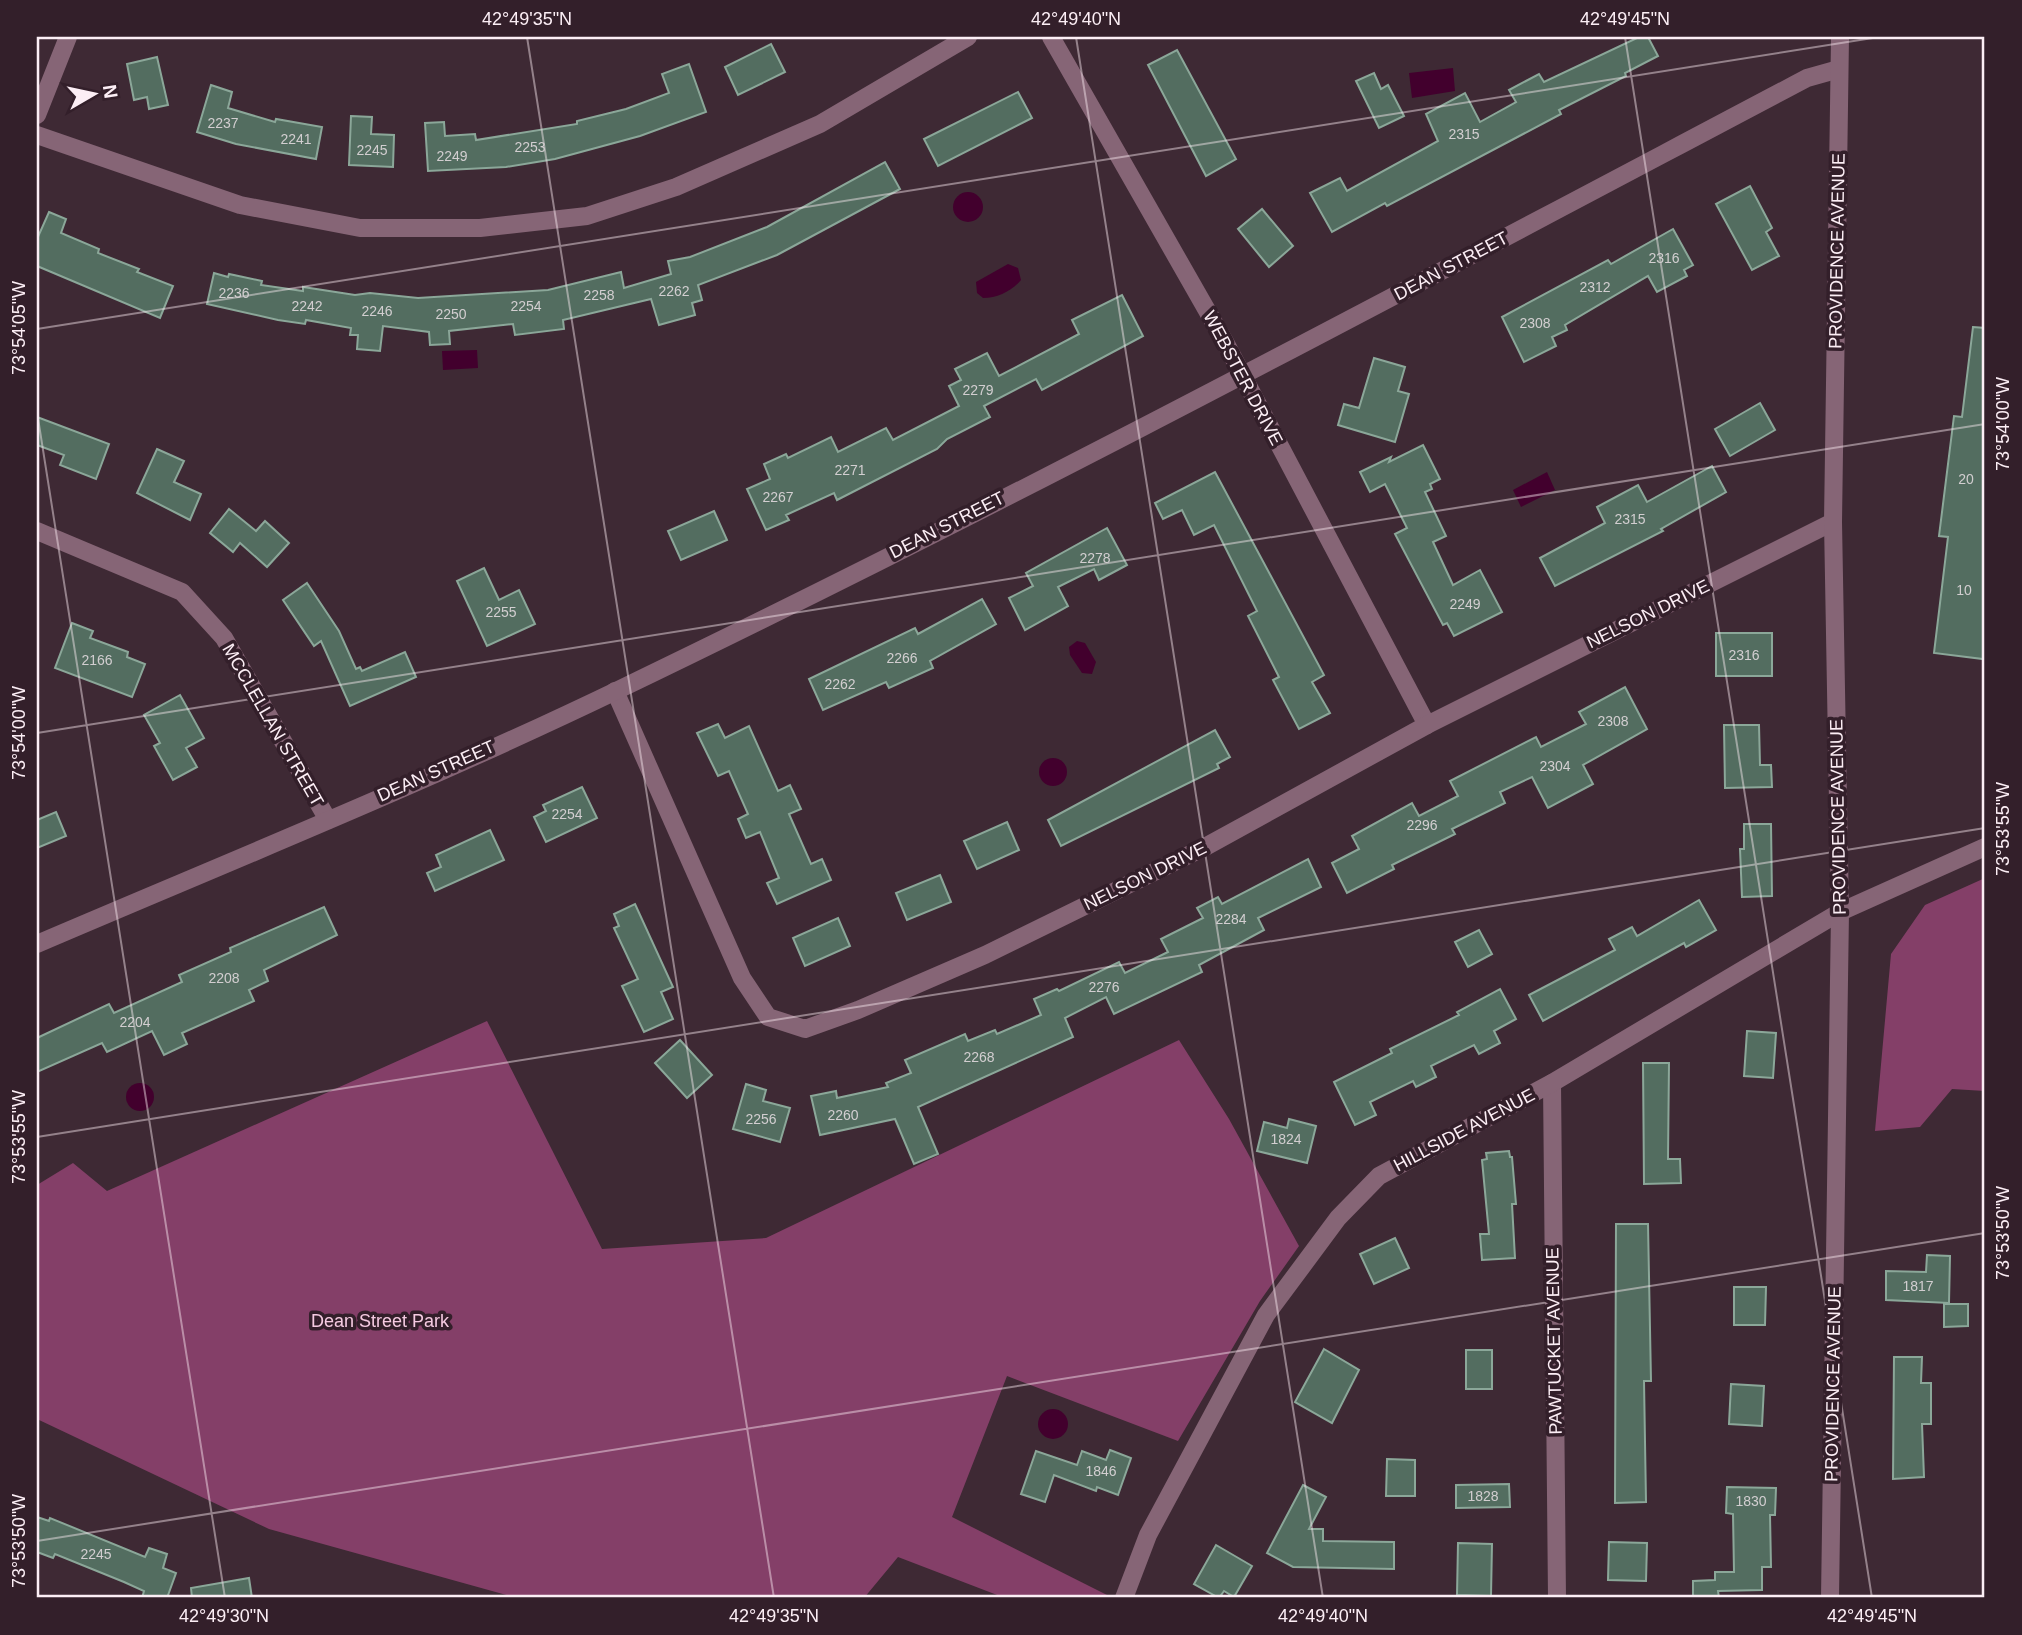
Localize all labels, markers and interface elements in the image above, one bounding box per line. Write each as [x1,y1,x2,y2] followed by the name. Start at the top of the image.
[482,9,572,29] text: 42°49'35"N
[1031,9,1121,29] text: 42°49'40"N
[1580,9,1670,29] text: 42°49'45"N
[60,60,130,130] north arrow
[99,83,122,100] text: N
[207,115,239,131] house number: 2237
[1448,126,1480,142] house number: 2315
[280,131,312,147] house number: 2241
[514,139,546,155] house number: 2253
[356,142,388,158] house number: 2245
[436,148,468,164] house number: 2249
[1825,153,1849,349] street label: PROVIDENCE AVENUE
[1391,228,1511,304] street label: DEAN STREET
[1648,250,1680,266] house number: 2316
[1579,279,1611,295] house number: 2312
[9,281,29,375] text: 73°54'05"W
[658,283,690,299] house number: 2262
[218,285,250,301] house number: 2236
[583,287,615,303] house number: 2258
[291,298,323,314] house number: 2242
[510,298,542,314] house number: 2254
[361,303,393,319] house number: 2246
[435,306,467,322] house number: 2250
[1199,308,1287,448] street label: WEBSTER DRIVE
[1519,315,1551,331] house number: 2308
[1993,377,2013,471] text: 73°54'00"W
[962,382,994,398] house number: 2279
[834,462,866,478] house number: 2271
[1958,471,1974,487] house number: 20
[886,487,1008,563] street label: DEAN STREET
[762,489,794,505] house number: 2267
[1614,511,1646,527] house number: 2315
[1079,550,1111,566] house number: 2278
[1583,576,1713,652] street label: NELSON DRIVE
[1956,582,1972,598] house number: 10
[1449,596,1481,612] house number: 2249
[485,604,517,620] house number: 2255
[218,640,328,810] street label: MCCLELLAN STREET
[1728,647,1760,663] house number: 2316
[886,650,918,666] house number: 2266
[81,652,113,668] house number: 2166
[824,676,856,692] house number: 2262
[9,686,29,780] text: 73°54'00"W
[1597,713,1629,729] house number: 2308
[1826,719,1850,915] street label: PROVIDENCE AVENUE
[374,736,498,806] street label: DEAN STREET
[1539,758,1571,774] house number: 2304
[1993,782,2013,876] text: 73°53'55"W
[551,806,583,822] house number: 2254
[1406,817,1438,833] house number: 2296
[1080,838,1210,914] street label: NELSON DRIVE
[1215,911,1247,927] house number: 2284
[208,970,240,986] house number: 2208
[1088,979,1120,995] house number: 2276
[119,1014,151,1030] house number: 2204
[963,1049,995,1065] house number: 2268
[1390,1084,1538,1176] street label: HILLSIDE AVENUE
[9,1090,29,1184] text: 73°53'55"W
[827,1107,859,1123] house number: 2260
[745,1111,777,1127] house number: 2256
[1270,1131,1302,1147] house number: 1824
[1993,1186,2013,1280] text: 73°53'50"W
[1542,1247,1566,1435] street label: PAWTUCKET AVENUE
[1902,1278,1934,1294] house number: 1817
[1821,1286,1845,1482] street label: PROVIDENCE AVENUE
[311,1311,450,1331] park label: Dean Street Park
[1085,1463,1117,1479] house number: 1846
[1467,1488,1499,1504] house number: 1828
[1735,1493,1767,1509] house number: 1830
[9,1494,29,1588] text: 73°53'50"W
[80,1546,112,1562] house number: 2245
[179,1606,269,1626] text: 42°49'30"N
[729,1606,819,1626] text: 42°49'35"N
[1278,1606,1368,1626] text: 42°49'40"N
[1827,1606,1917,1626] text: 42°49'45"N

